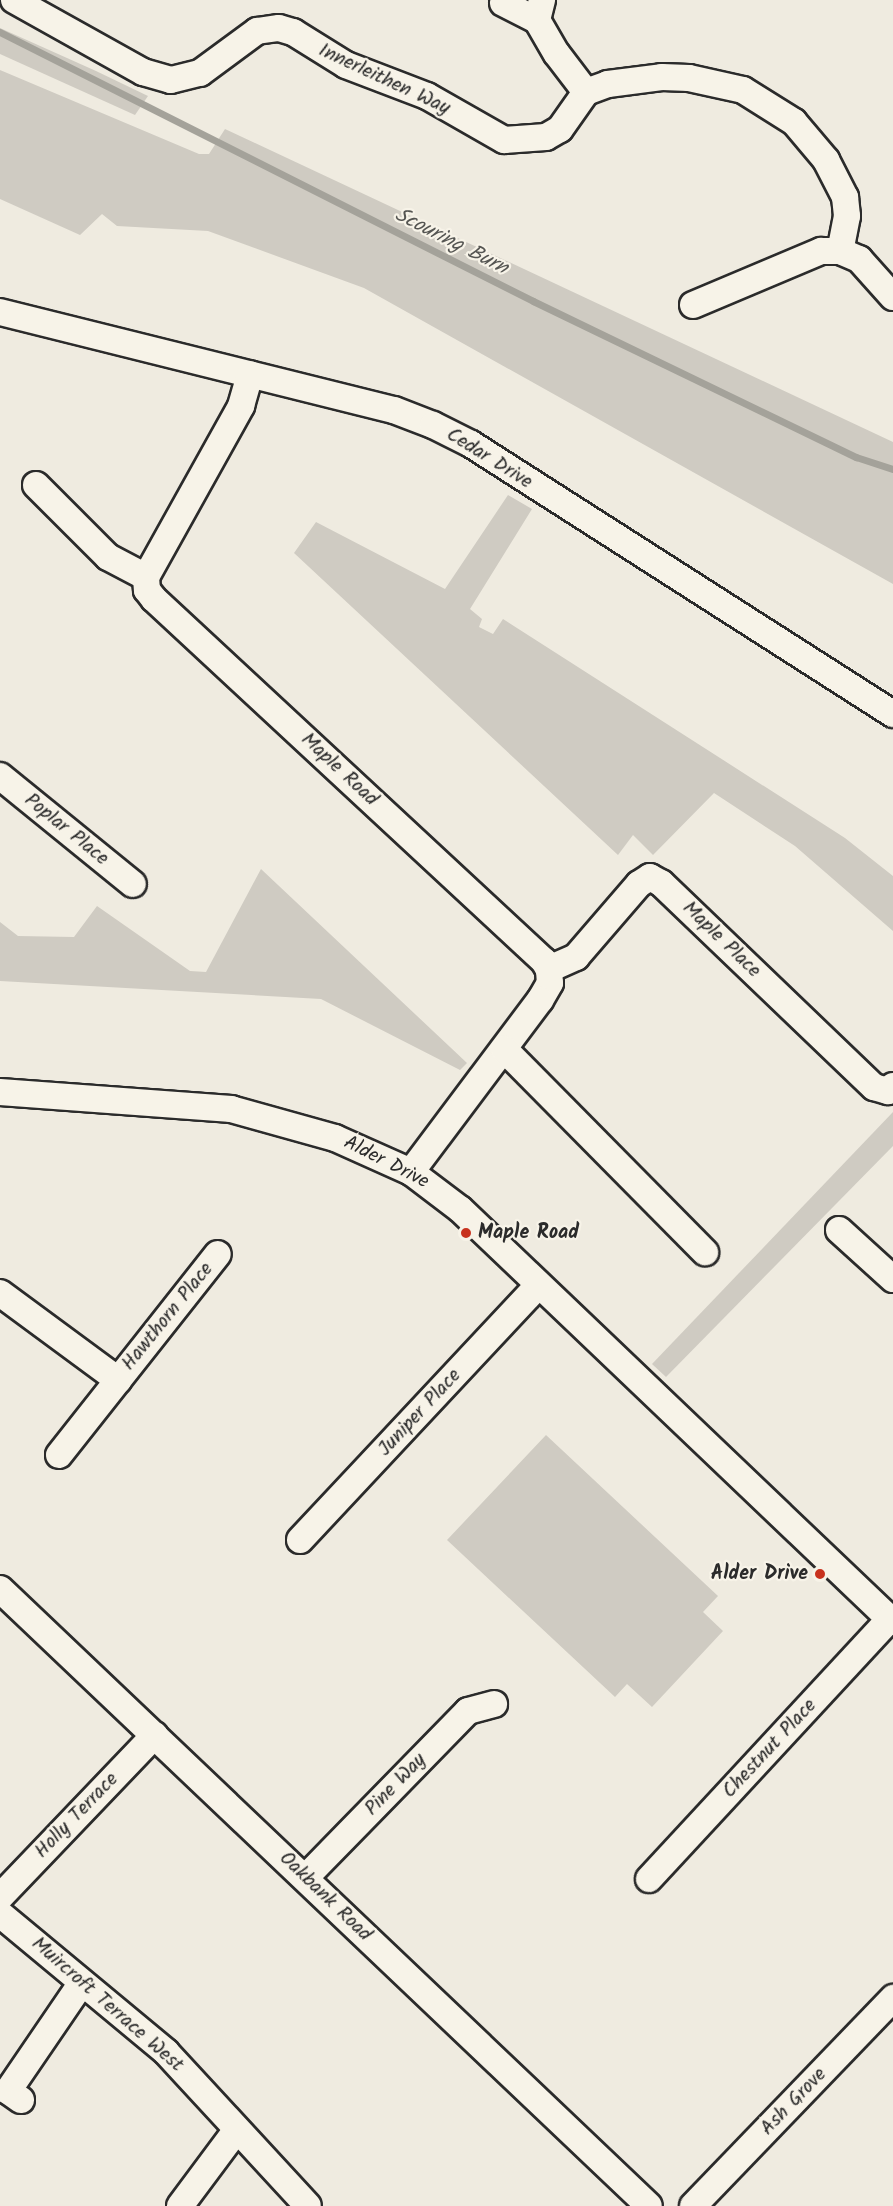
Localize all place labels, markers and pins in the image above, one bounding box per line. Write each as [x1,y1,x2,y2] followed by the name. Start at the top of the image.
[478,1221,579,1245] place label: Maple Road
[459,1226,473,1240] marker: Maple Road
[711,1562,808,1586] place label: Alder Drive
[813,1567,827,1581] marker: Alder Drive

